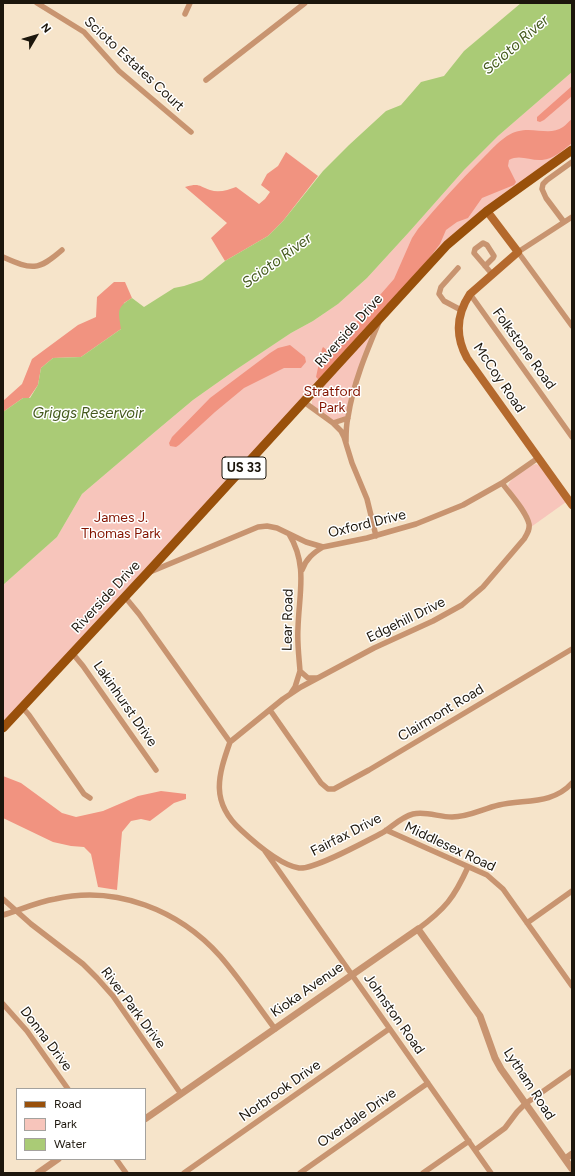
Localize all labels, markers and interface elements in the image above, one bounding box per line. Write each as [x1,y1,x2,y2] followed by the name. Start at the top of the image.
[479,11,553,79] water label: Scioto River
[81,13,187,115] street label: Scioto Estates Court
[16,16,56,56] north arrow
[38,21,54,36] text: N
[239,230,315,292] water label: Scioto River
[312,291,386,371] street label: Riverside Drive
[489,305,559,393] street label: Folkstone Road
[470,340,528,416] street label: McCoy Road
[303,384,361,416] park label: Stratford Park
[32,405,144,423] water label: Griggs Reservoir
[222,457,266,479] road number: US 33
[326,506,408,542] street label: Oxford Drive
[81,510,161,542] park label: James J. Thomas Park
[68,557,144,637] street label: Riverside Drive
[279,589,297,651] street label: Lear Road
[364,594,448,646] street label: Edgehill Drive
[89,658,161,750] street label: Lakinhurst Drive
[395,681,487,745] street label: Clairmont Road
[308,810,384,860] street label: Fairfax Drive
[402,819,498,875] street label: Middlesex Road
[268,959,346,1021] street label: Kioka Avenue
[97,964,169,1052] street label: River Park Drive
[360,971,428,1057] street label: Johnston Road
[16,1003,76,1075] street label: Donna Drive
[500,1045,558,1123] street label: Lytham Road
[236,1057,324,1125] street label: Norbrook Drive
[314,1085,400,1151] street label: Overdale Drive
[16,1088,146,1160] legend
[54,1097,82,1111] text: Road
[54,1117,77,1131] text: Park
[54,1137,86,1151] text: Water

